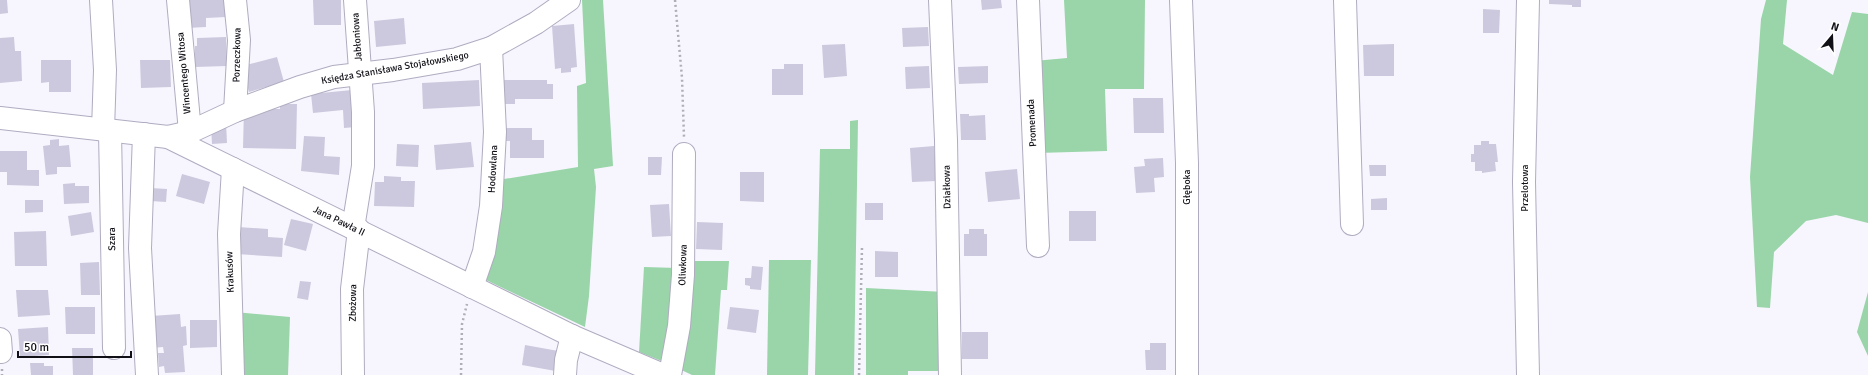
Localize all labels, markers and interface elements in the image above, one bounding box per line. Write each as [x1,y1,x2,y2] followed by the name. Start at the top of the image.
[349,12,365,62] street label: Jabłoniowa
[1812,16,1852,56] north arrow
[1829,20,1841,34] text: N
[231,27,243,83] street label: Porzeczkowa
[174,32,194,114] street label: Wincentego Witosa
[320,49,470,87] street label: Księdza Stanisława Stojałowskiego
[1025,99,1039,147] street label: Promenada
[486,145,500,193] street label: Hodowlana
[1519,164,1531,212] street label: Przelotowa
[941,165,953,209] street label: Działkowa
[1181,169,1193,205] street label: Głęboka
[311,203,367,239] street label: Jana Pawła II
[106,227,118,251] street label: Szara
[676,244,690,286] street label: Oliwkowa
[223,250,237,293] street label: Krakusów
[347,284,359,322] street label: Zbożowa
[18,333,131,359] scale bar
[24,340,49,355] text: 50 m

